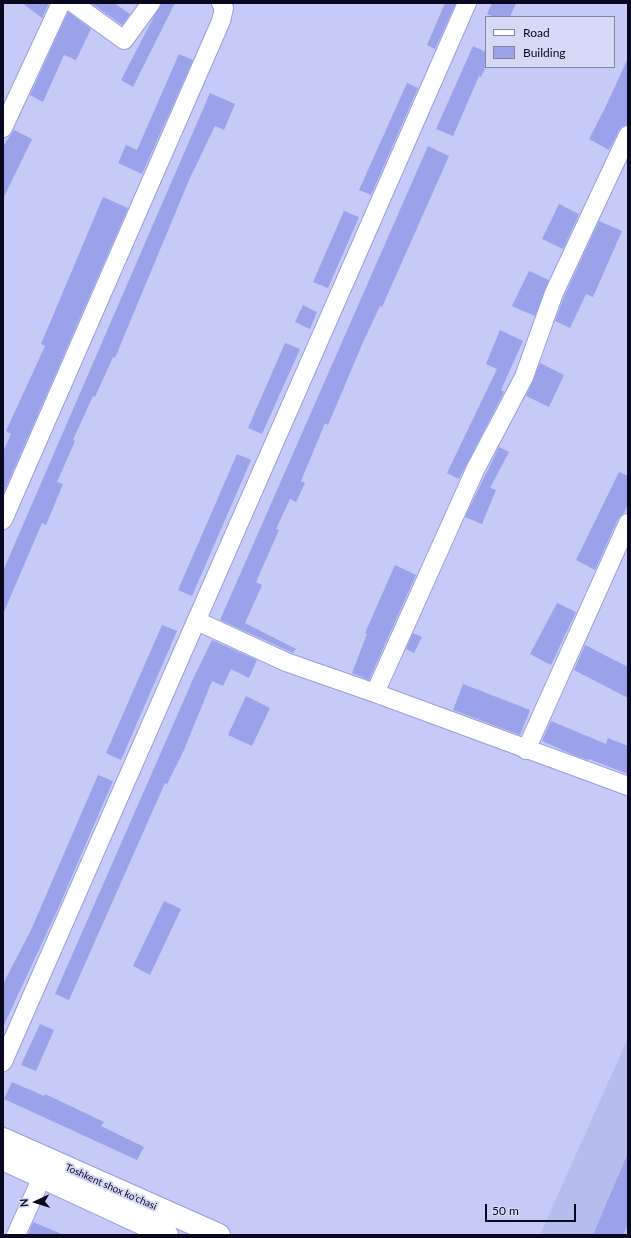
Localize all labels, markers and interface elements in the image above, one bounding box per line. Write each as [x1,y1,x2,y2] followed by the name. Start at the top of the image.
[485,16,615,68] legend
[523,25,550,40] text: Road
[523,45,566,60] text: Building
[63,1161,159,1213] street label: Toshkent shox ko'chasi
[16,1182,56,1222] north arrow
[487,1196,578,1222] scale bar
[17,1198,30,1208] text: N
[492,1203,519,1218] text: 50 m

